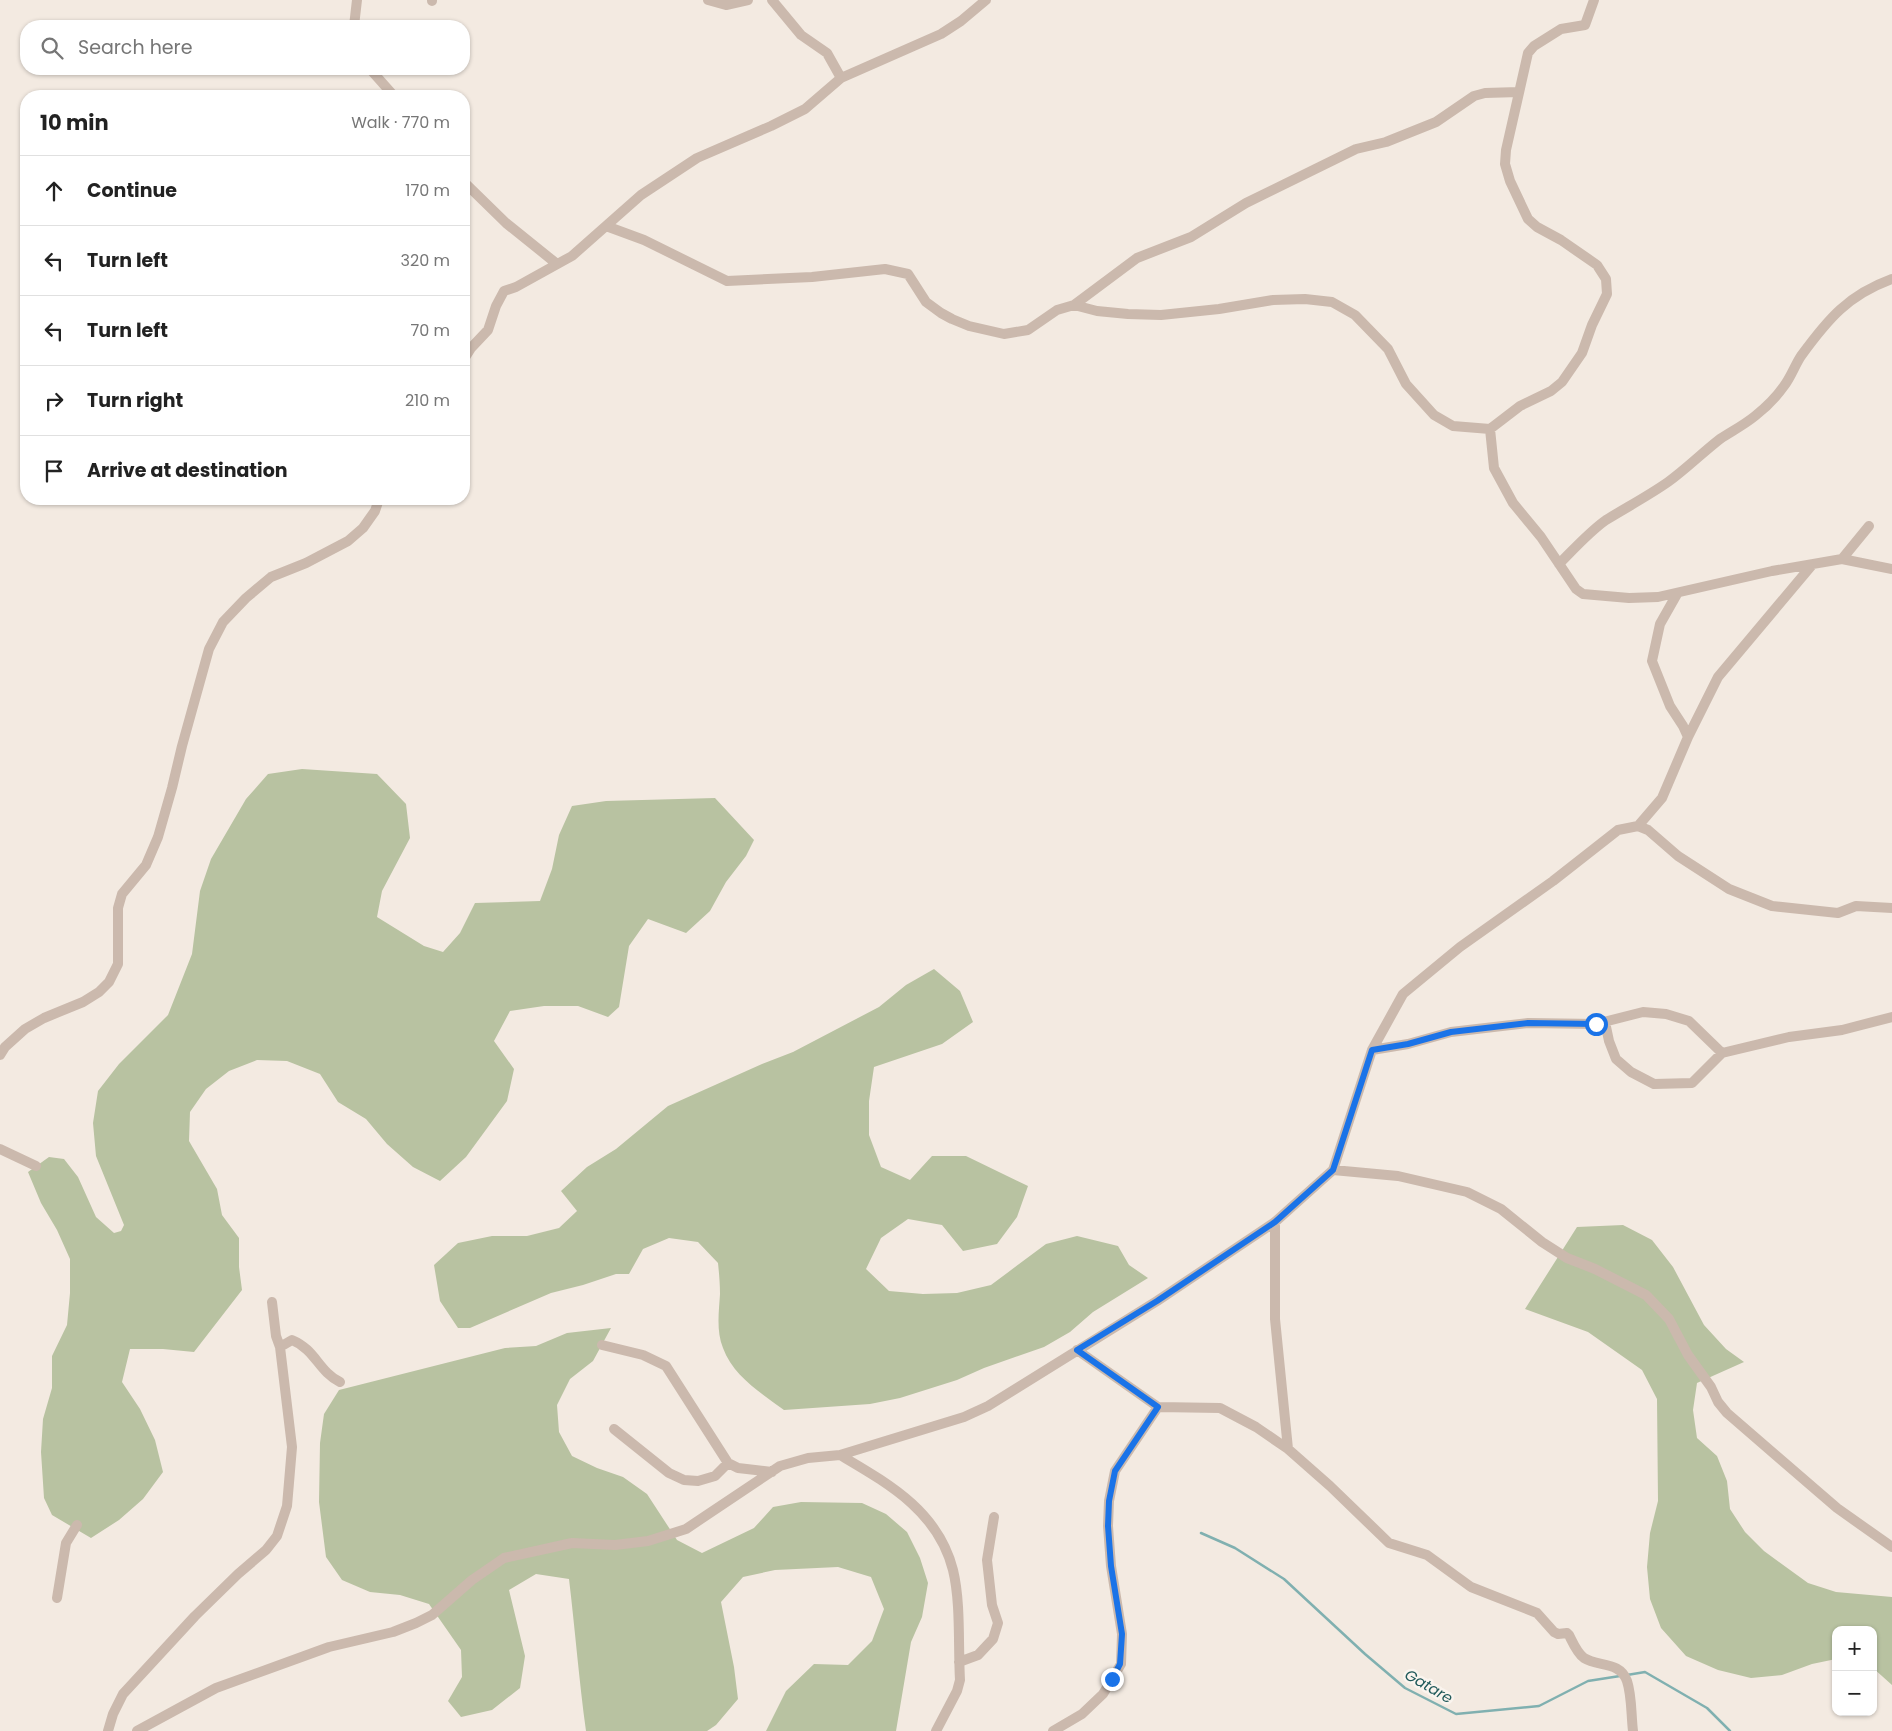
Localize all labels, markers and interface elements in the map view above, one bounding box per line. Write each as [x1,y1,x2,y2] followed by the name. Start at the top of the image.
[20,20,470,75] search box
[38,34,66,62] icon: search
[78,34,192,61] text: Search here
[40,108,109,137] text: 10 min
[351,111,450,134] text: Walk · 770 m
[40,177,68,205] icon: ahead
[87,177,177,204] text: Continue
[405,179,450,202] text: 170 m
[40,247,68,275] icon: left
[87,247,168,274] text: Turn left
[401,249,450,272] text: 320 m
[40,317,68,345] icon: left
[87,317,168,344] text: Turn left
[410,319,450,342] text: 70 m
[40,387,68,415] icon: right
[87,387,183,414] text: Turn right
[405,389,450,412] text: 210 m
[40,457,68,485] icon: arrive
[87,457,288,484] text: Arrive at destination
[1585,1013,1608,1036] route start
[1832,1626,1877,1716] map controls
[1832,1626,1877,1671] button: +
[1401,1664,1457,1708] water label: Gatare
[1101,1668,1124,1691] route end
[1832,1671,1877,1716] button: −

